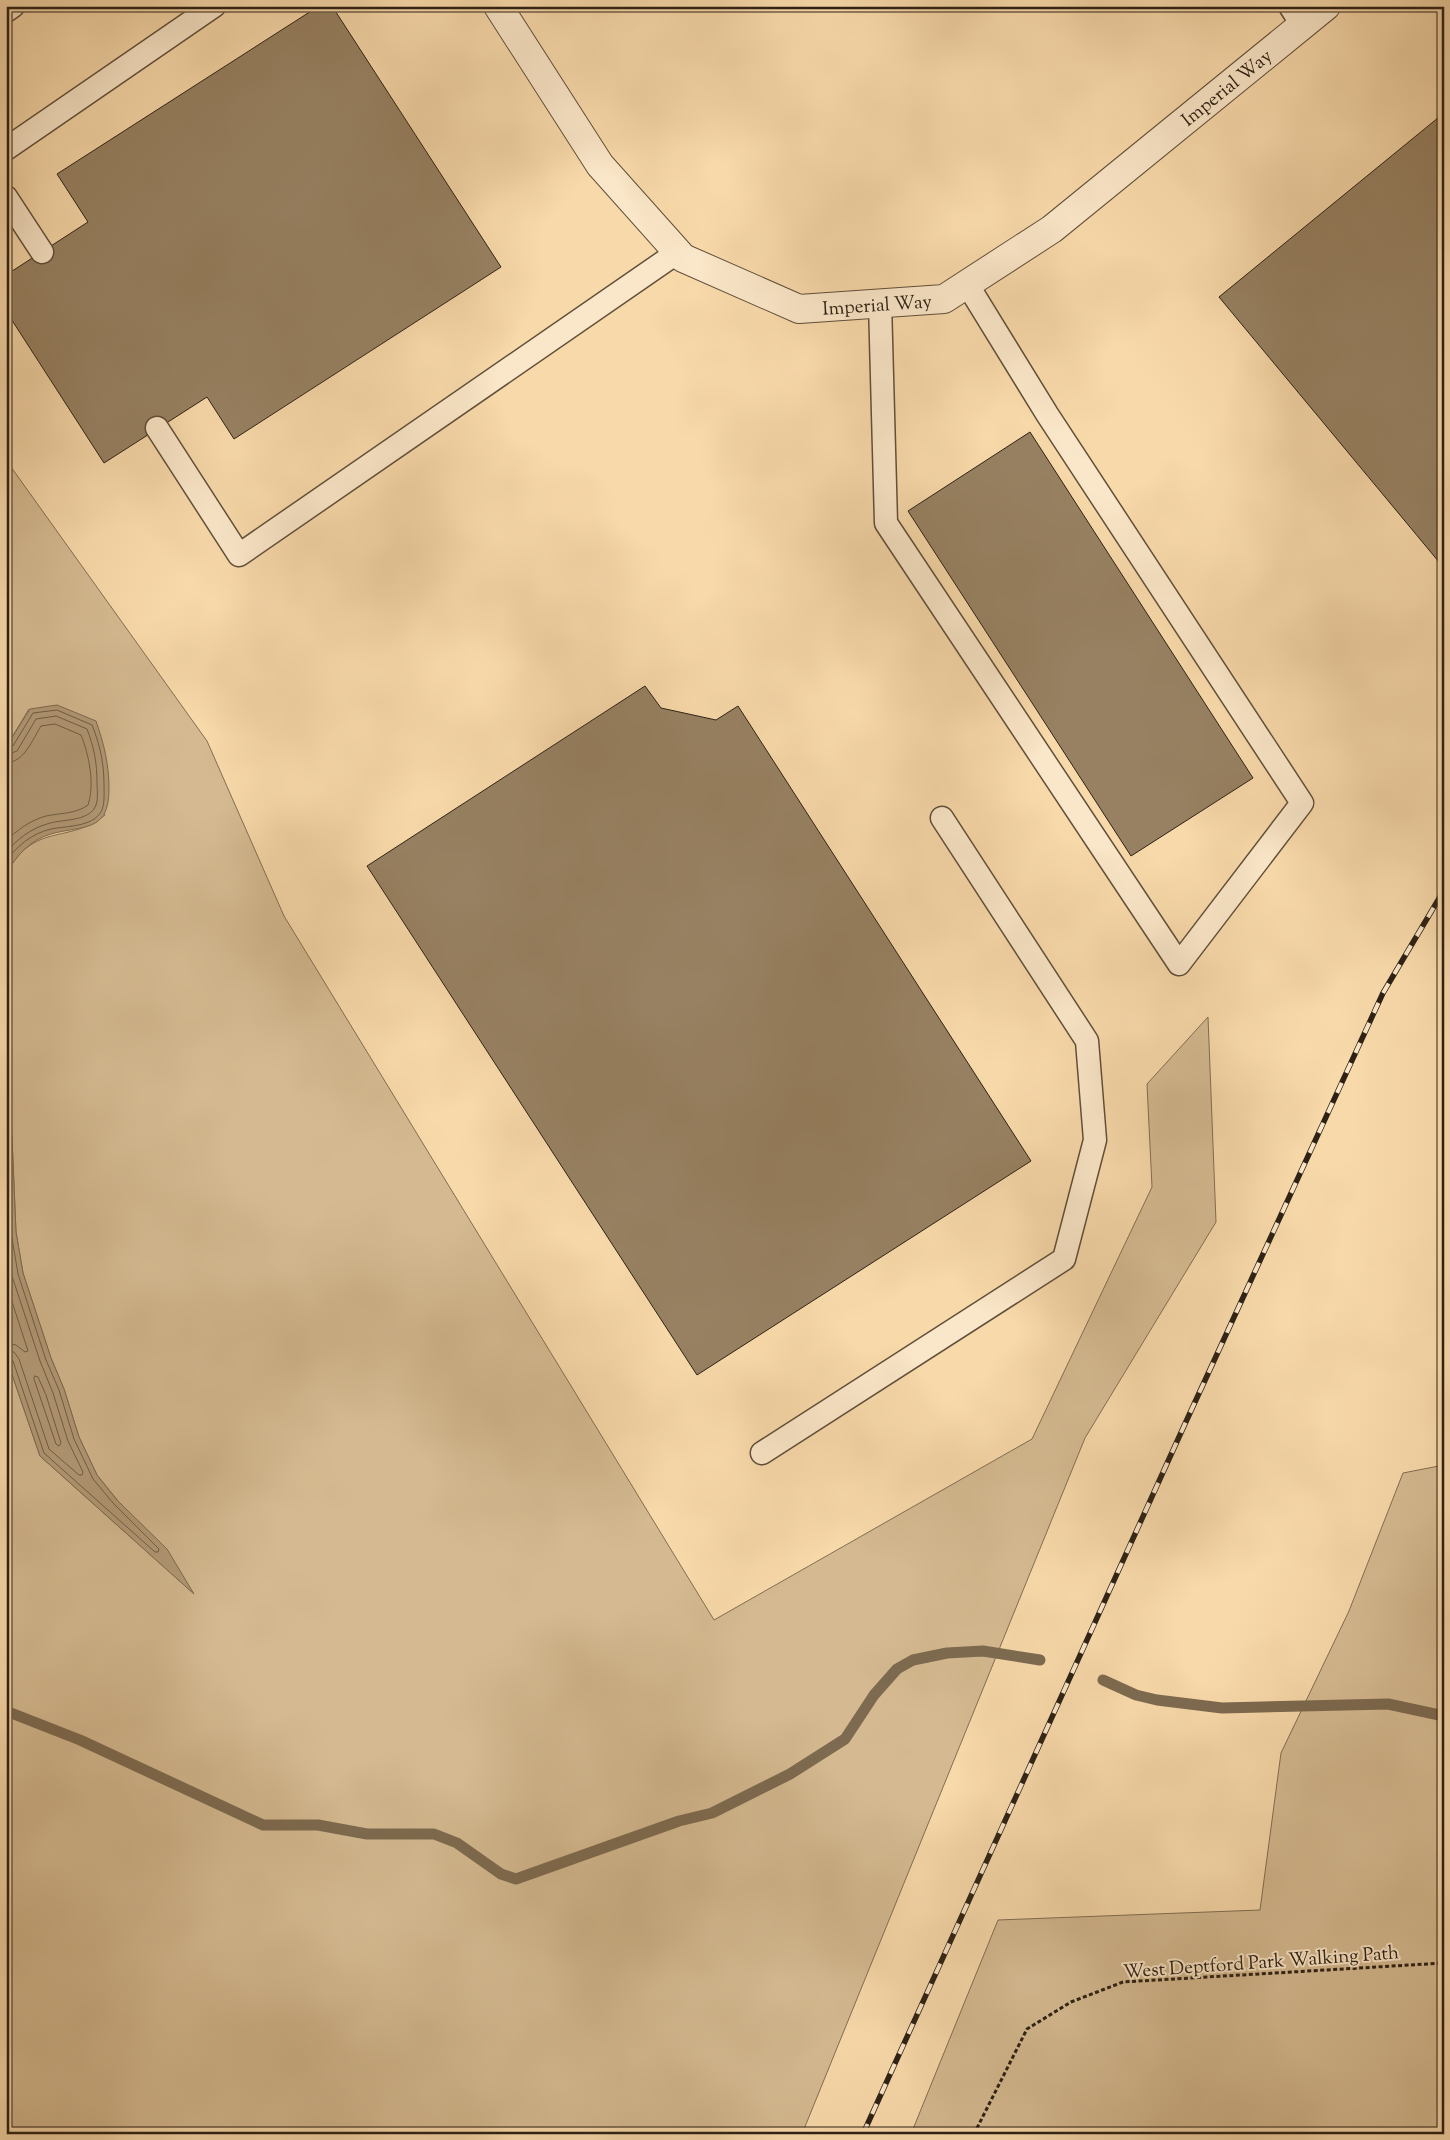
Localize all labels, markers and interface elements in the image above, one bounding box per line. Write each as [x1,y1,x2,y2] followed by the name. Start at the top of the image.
[1176,44,1279,134] street label: Imperial Way
[821,289,933,324] street label: Imperial Way
[1122,1940,1400,1987] street label: West Deptford Park Walking Path

